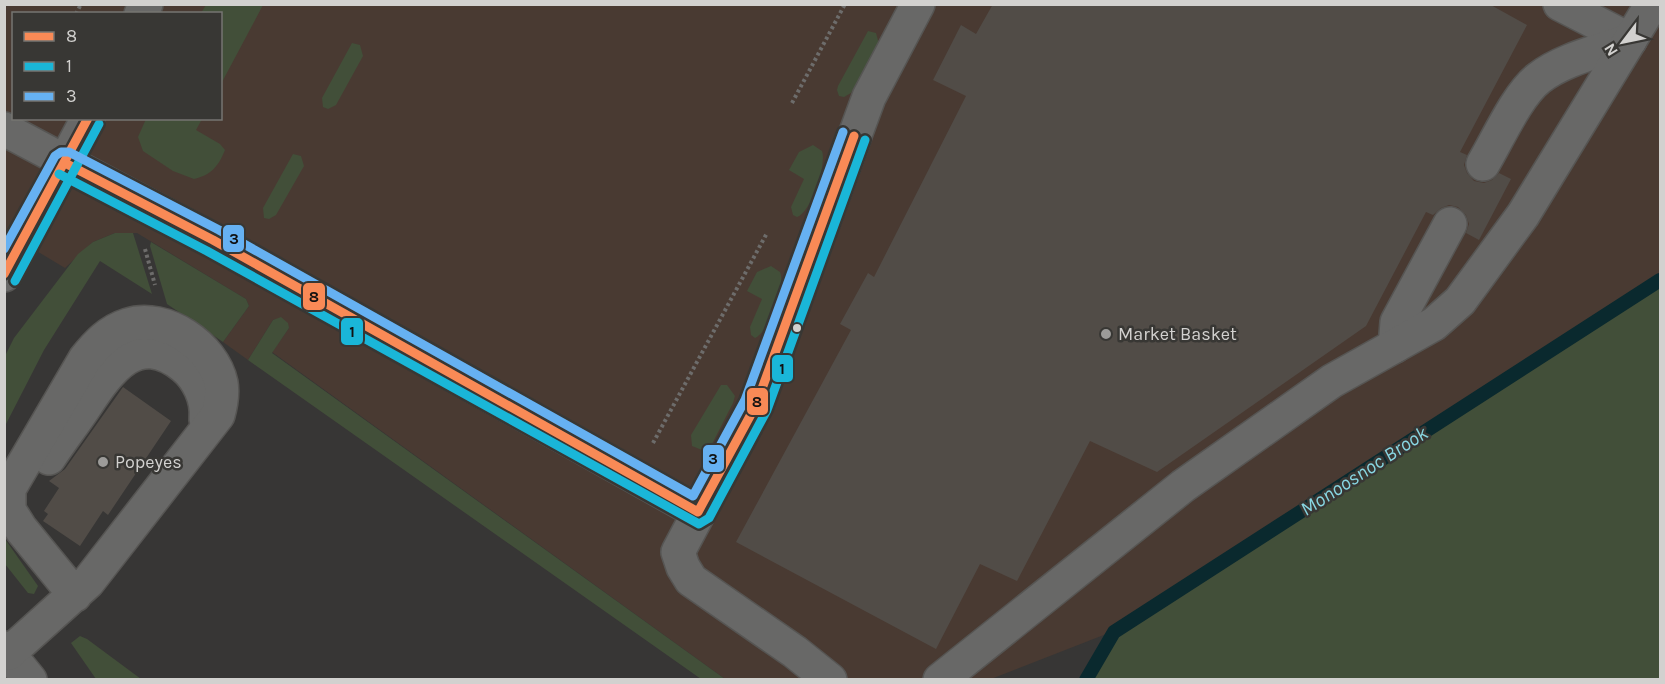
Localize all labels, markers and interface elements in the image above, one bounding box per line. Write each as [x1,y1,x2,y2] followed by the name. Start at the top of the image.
[12,12,222,120] legend
[1593,12,1653,72] north arrow
[66,25,77,47] text: 8
[1600,40,1622,60] text: N
[66,55,72,77] text: 1
[66,85,77,107] text: 3
[222,224,245,253] line badge: 3
[229,229,239,248] text: 3
[302,282,326,311] line badge: 8
[309,287,319,306] text: 8
[340,317,364,346] line badge: 1
[349,322,355,341] text: 1
[791,322,803,334] unlabelled marker
[1118,323,1237,345] place label: Market Basket
[1099,327,1113,341] marker: Market Basket
[771,354,794,383] line badge: 1
[779,359,785,378] text: 1
[746,387,769,416] line badge: 8
[752,392,762,411] text: 8
[1296,421,1433,521] water label: Monoosnoc Brook
[702,444,725,473] line badge: 3
[708,449,718,468] text: 3
[115,451,182,473] place label: Popeyes
[96,455,110,469] marker: Popeyes

